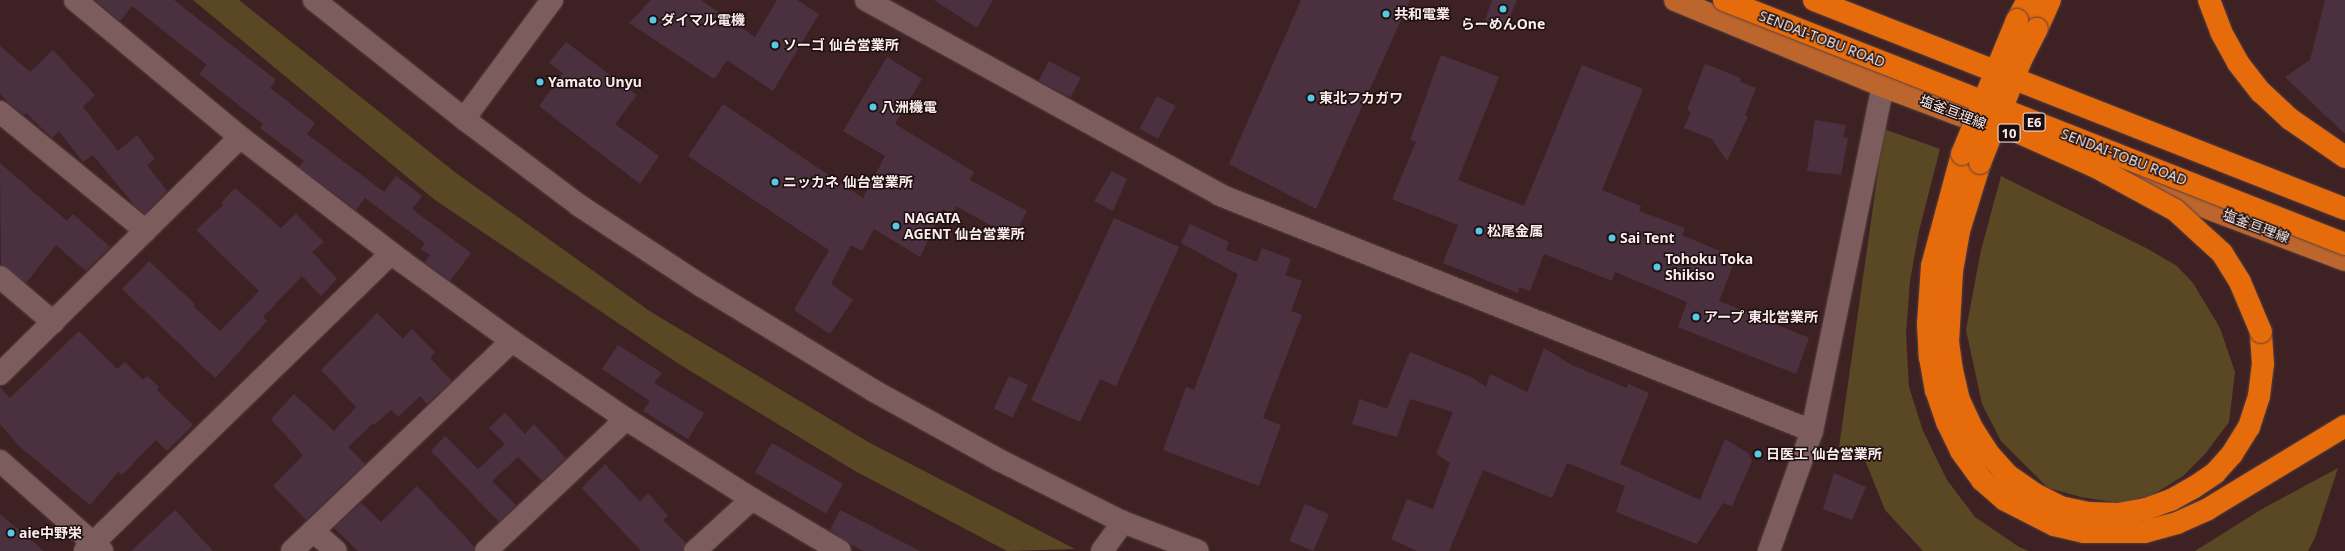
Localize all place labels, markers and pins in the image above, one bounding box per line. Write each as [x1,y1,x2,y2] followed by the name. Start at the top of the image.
[1498,4,1508,14] marker: らーめんOne
[1394,6,1450,22] place label: 共和電業
[1381,9,1391,19] marker: 共和電業
[661,12,745,28] place label: ダイマル電機
[648,15,658,25] marker: ダイマル電機
[1461,16,1545,32] place label: らーめんOne
[783,37,899,53] place label: ソーゴ 仙台営業所
[770,40,780,50] marker: ソーゴ 仙台営業所
[548,74,642,90] place label: Yamato Unyu
[535,77,545,87] marker: Yamato Unyu
[1319,90,1403,106] place label: 東北フカガワ
[1306,93,1316,103] marker: 東北フカガワ
[881,99,937,115] place label: 八洲機電
[868,102,878,112] marker: 八洲機電
[783,174,913,190] place label: ニッカネ 仙台営業所
[770,177,780,187] marker: ニッカネ 仙台営業所
[904,210,1024,242] place label: NAGATA AGENT 仙台営業所
[891,221,901,231] marker: NAGATA AGENT 仙台営業所
[1487,223,1543,239] place label: 松尾金属
[1474,226,1484,236] marker: 松尾金属
[1620,230,1675,246] place label: Sai Tent
[1607,233,1617,243] marker: Sai Tent
[1665,251,1753,284] place label: Tohoku Toka Shikiso
[1652,262,1662,272] marker: Tohoku Toka Shikiso
[1704,309,1819,325] place label: アープ 東北営業所
[1691,312,1701,322] marker: アープ 東北営業所
[1766,446,1882,462] place label: 日医工 仙台営業所
[1753,449,1763,459] marker: 日医工 仙台営業所
[19,525,82,541] place label: aie中野栄
[6,528,16,538] marker: aie中野栄

